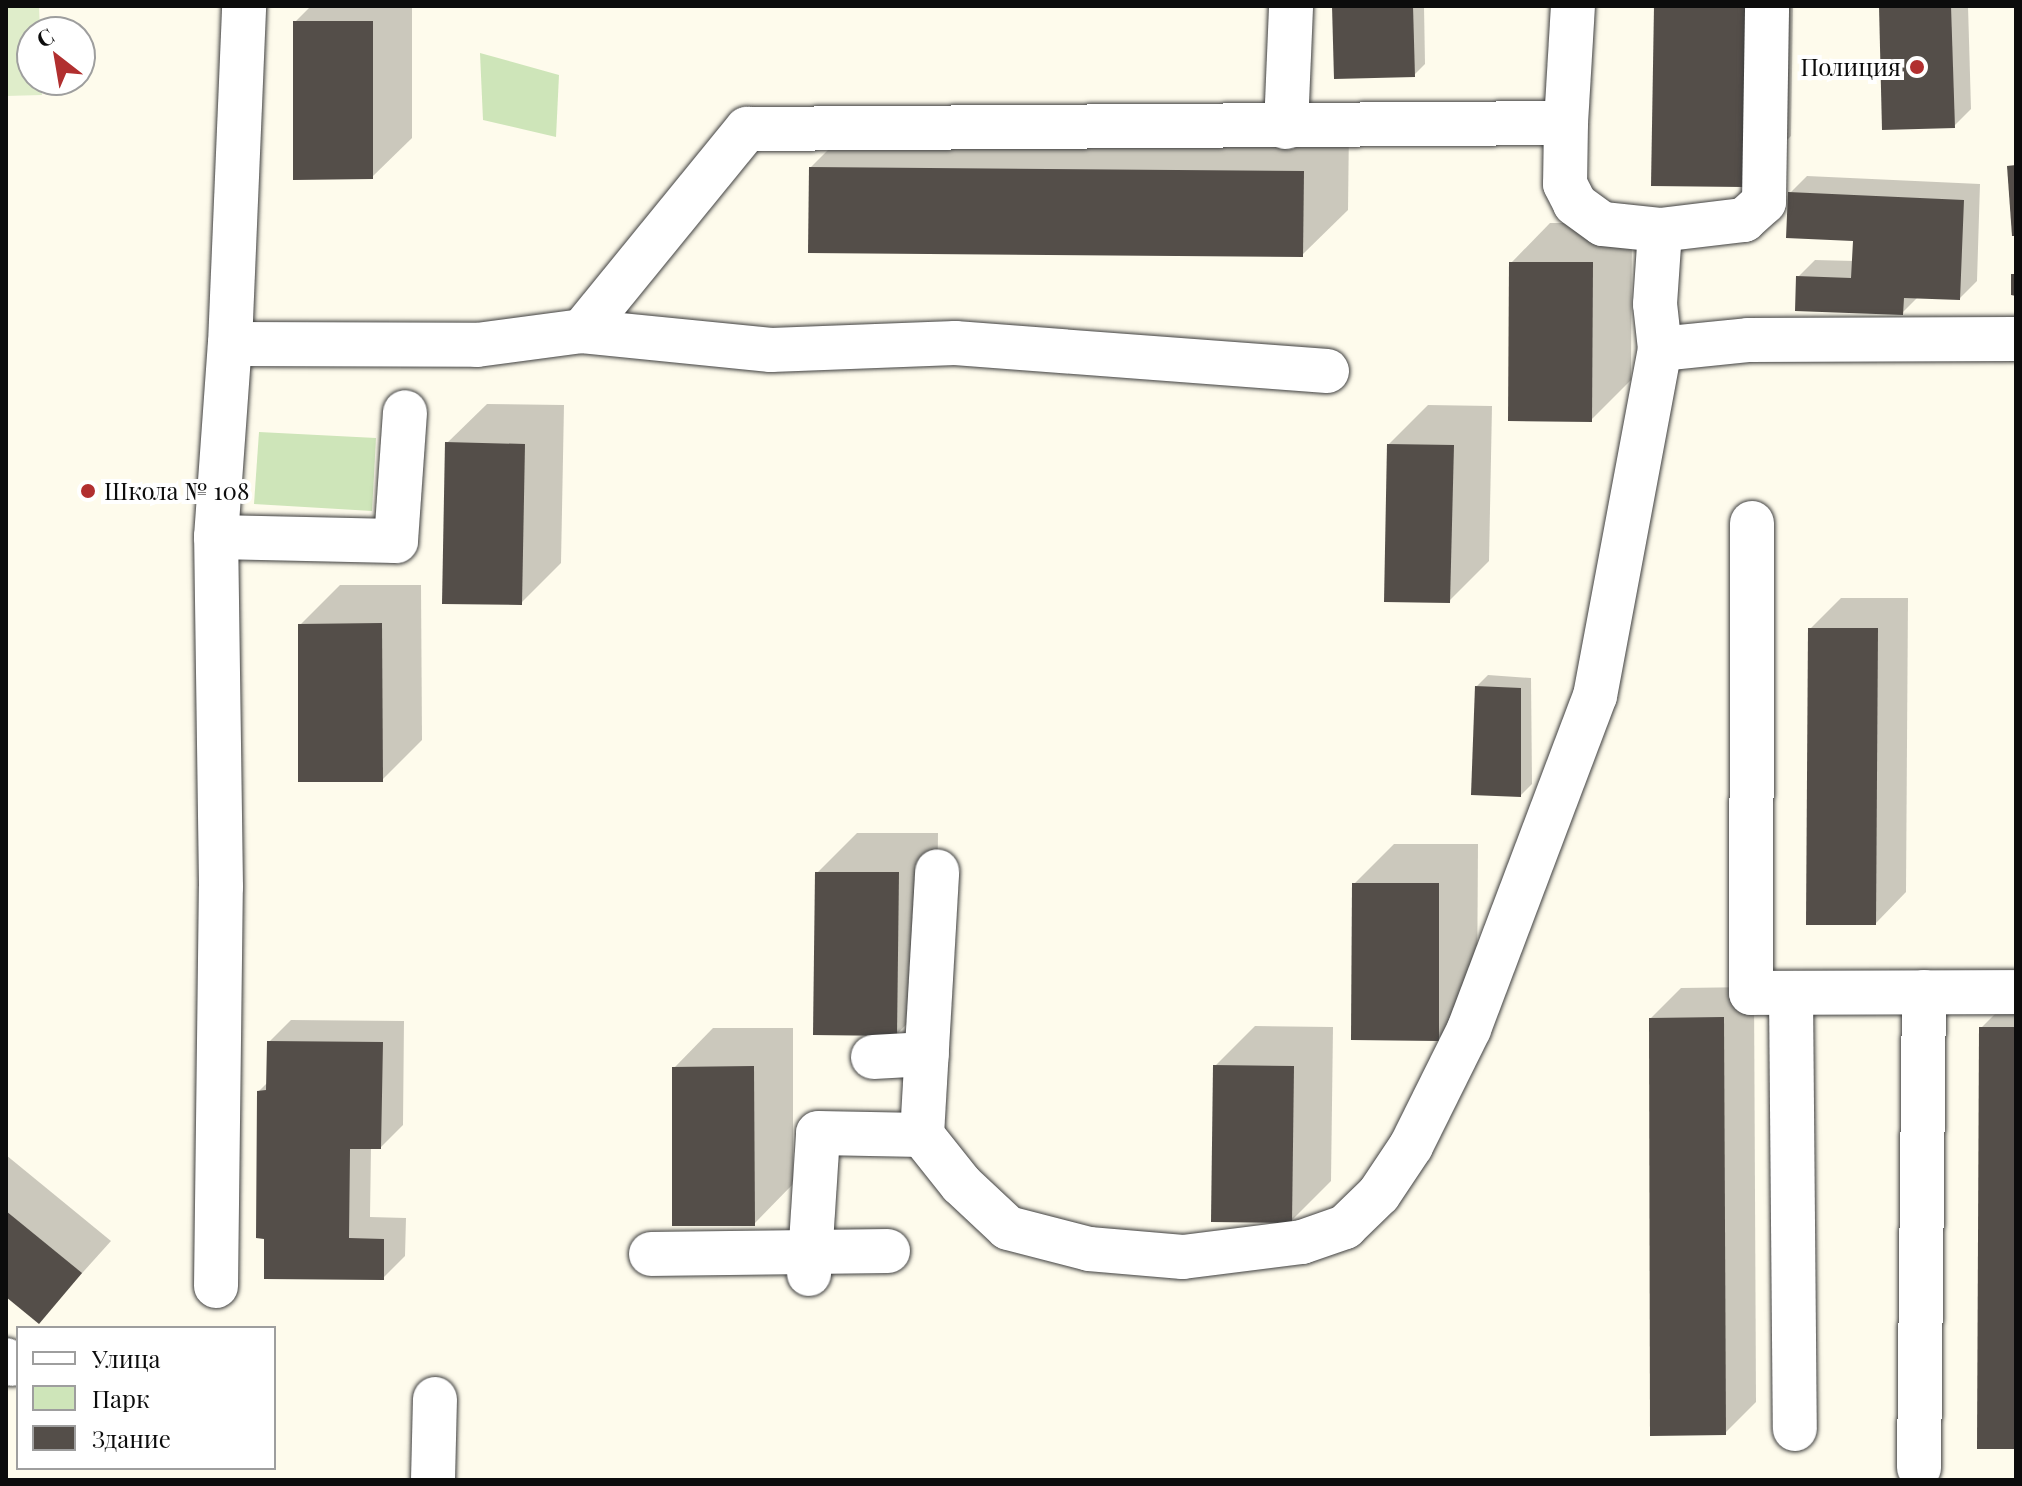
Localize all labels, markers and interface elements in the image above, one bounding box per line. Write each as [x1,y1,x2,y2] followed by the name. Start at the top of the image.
[16,16,96,96] north arrow
[30,20,59,54] text: С
[1801,53,1901,81] place label: Полиция
[1908,58,1926,76] marker: Полиция
[104,477,249,505] place label: Школа № 108
[79,482,97,500] marker: Школа № 108
[16,1326,276,1470] legend
[92,1342,161,1374] text: Улица
[92,1382,150,1414] text: Парк
[92,1422,171,1454] text: Здание

